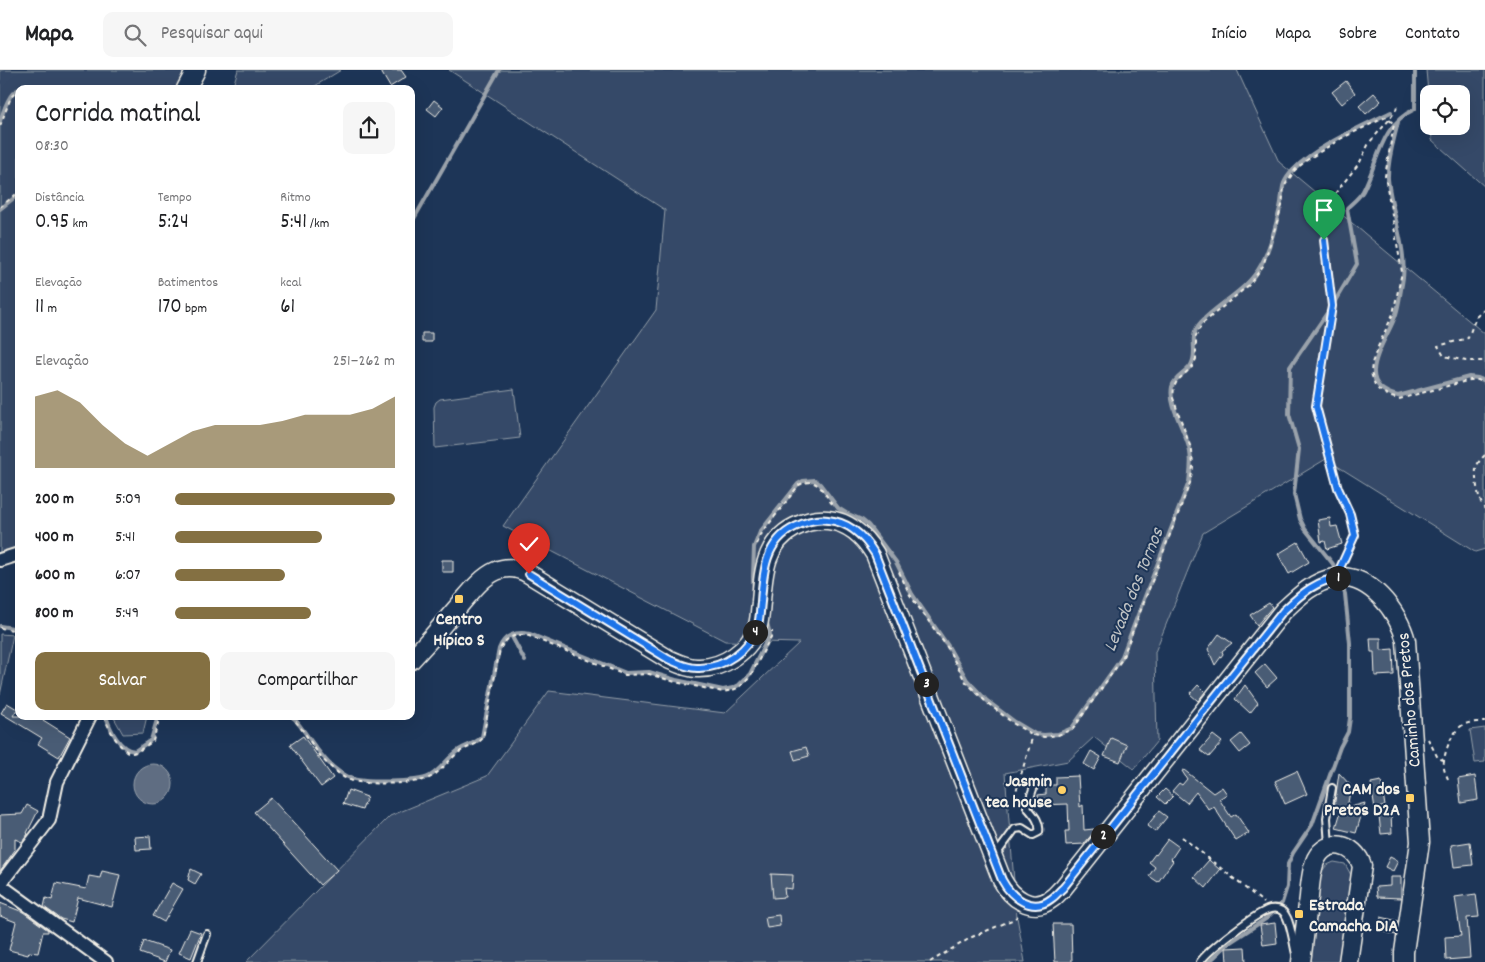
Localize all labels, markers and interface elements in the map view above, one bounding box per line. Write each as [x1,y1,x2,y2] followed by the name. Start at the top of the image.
[103,12,453,57] search box
[25,18,73,52] text: Mapa
[121,21,149,49] icon: search
[161,21,263,48] text: Pesquisar aqui
[1211,22,1247,47] text: Início
[1275,22,1311,47] text: Mapa
[1339,22,1377,47] text: Sobre
[1405,22,1460,47] text: Contato
[1420,85,1470,135] map controls
[1420,85,1470,135] button: locate
[35,96,200,136] text: Corrida matinal
[343,102,395,154] button: share
[35,135,69,158] text: 08:30
[35,188,84,208] text: Distância
[158,188,192,208] text: Tempo
[280,188,311,208] text: Ritmo
[1303,189,1345,240] pin
[1310,196,1338,224] icon: arrive
[35,208,69,238] text: 0.95
[158,208,189,238] text: 5:24
[280,208,307,238] text: 5:41
[69,214,88,234] text: km
[307,214,329,234] text: /km
[35,273,82,293] text: Elevação
[158,273,218,293] text: Batimentos
[280,273,302,293] text: kcal
[35,293,44,323] text: 11
[158,293,182,323] text: 170
[280,293,295,323] text: 61
[44,299,57,319] text: m
[182,299,207,319] text: bpm
[35,350,89,373] text: Elevação
[333,350,395,373] text: 251–262 m
[35,488,74,511] text: 200 m
[115,488,141,511] text: 5:09
[508,523,550,574] pin
[1098,523,1173,656] water label: Levada dos Tornos
[35,526,74,549] text: 400 m
[115,526,135,549] text: 5:41
[515,530,543,558] icon: check
[35,564,75,587] text: 600 m
[115,564,140,587] text: 6:07
[1326,566,1350,590] pin: 1
[1337,568,1340,588] text: 1
[453,593,465,605] marker: Centro Hípico S
[35,602,74,625] text: 800 m
[115,602,139,625] text: 5:49
[433,608,485,654] place label: Centro Hípico S
[742,620,768,644] pin: 4
[753,622,758,642] text: 4
[1392,632,1429,768] street label: Caminho dos Pretos
[35,652,210,710] button: Salvar
[220,652,395,710] button: Compartilhar
[914,672,938,696] pin: 3
[923,674,930,694] text: 3
[985,770,1052,816] place label: Jasmin tea house
[1324,778,1400,824] place label: CAM dos Pretos D2A
[1056,784,1068,796] marker: Jasmin tea house
[1404,792,1416,804] marker: CAM dos Pretos D2A
[1090,824,1116,848] pin: 2
[1100,826,1107,846] text: 2
[1309,894,1398,940] place label: Estrada Camacha D1A
[1293,908,1305,920] marker: Estrada Camacha D1A

